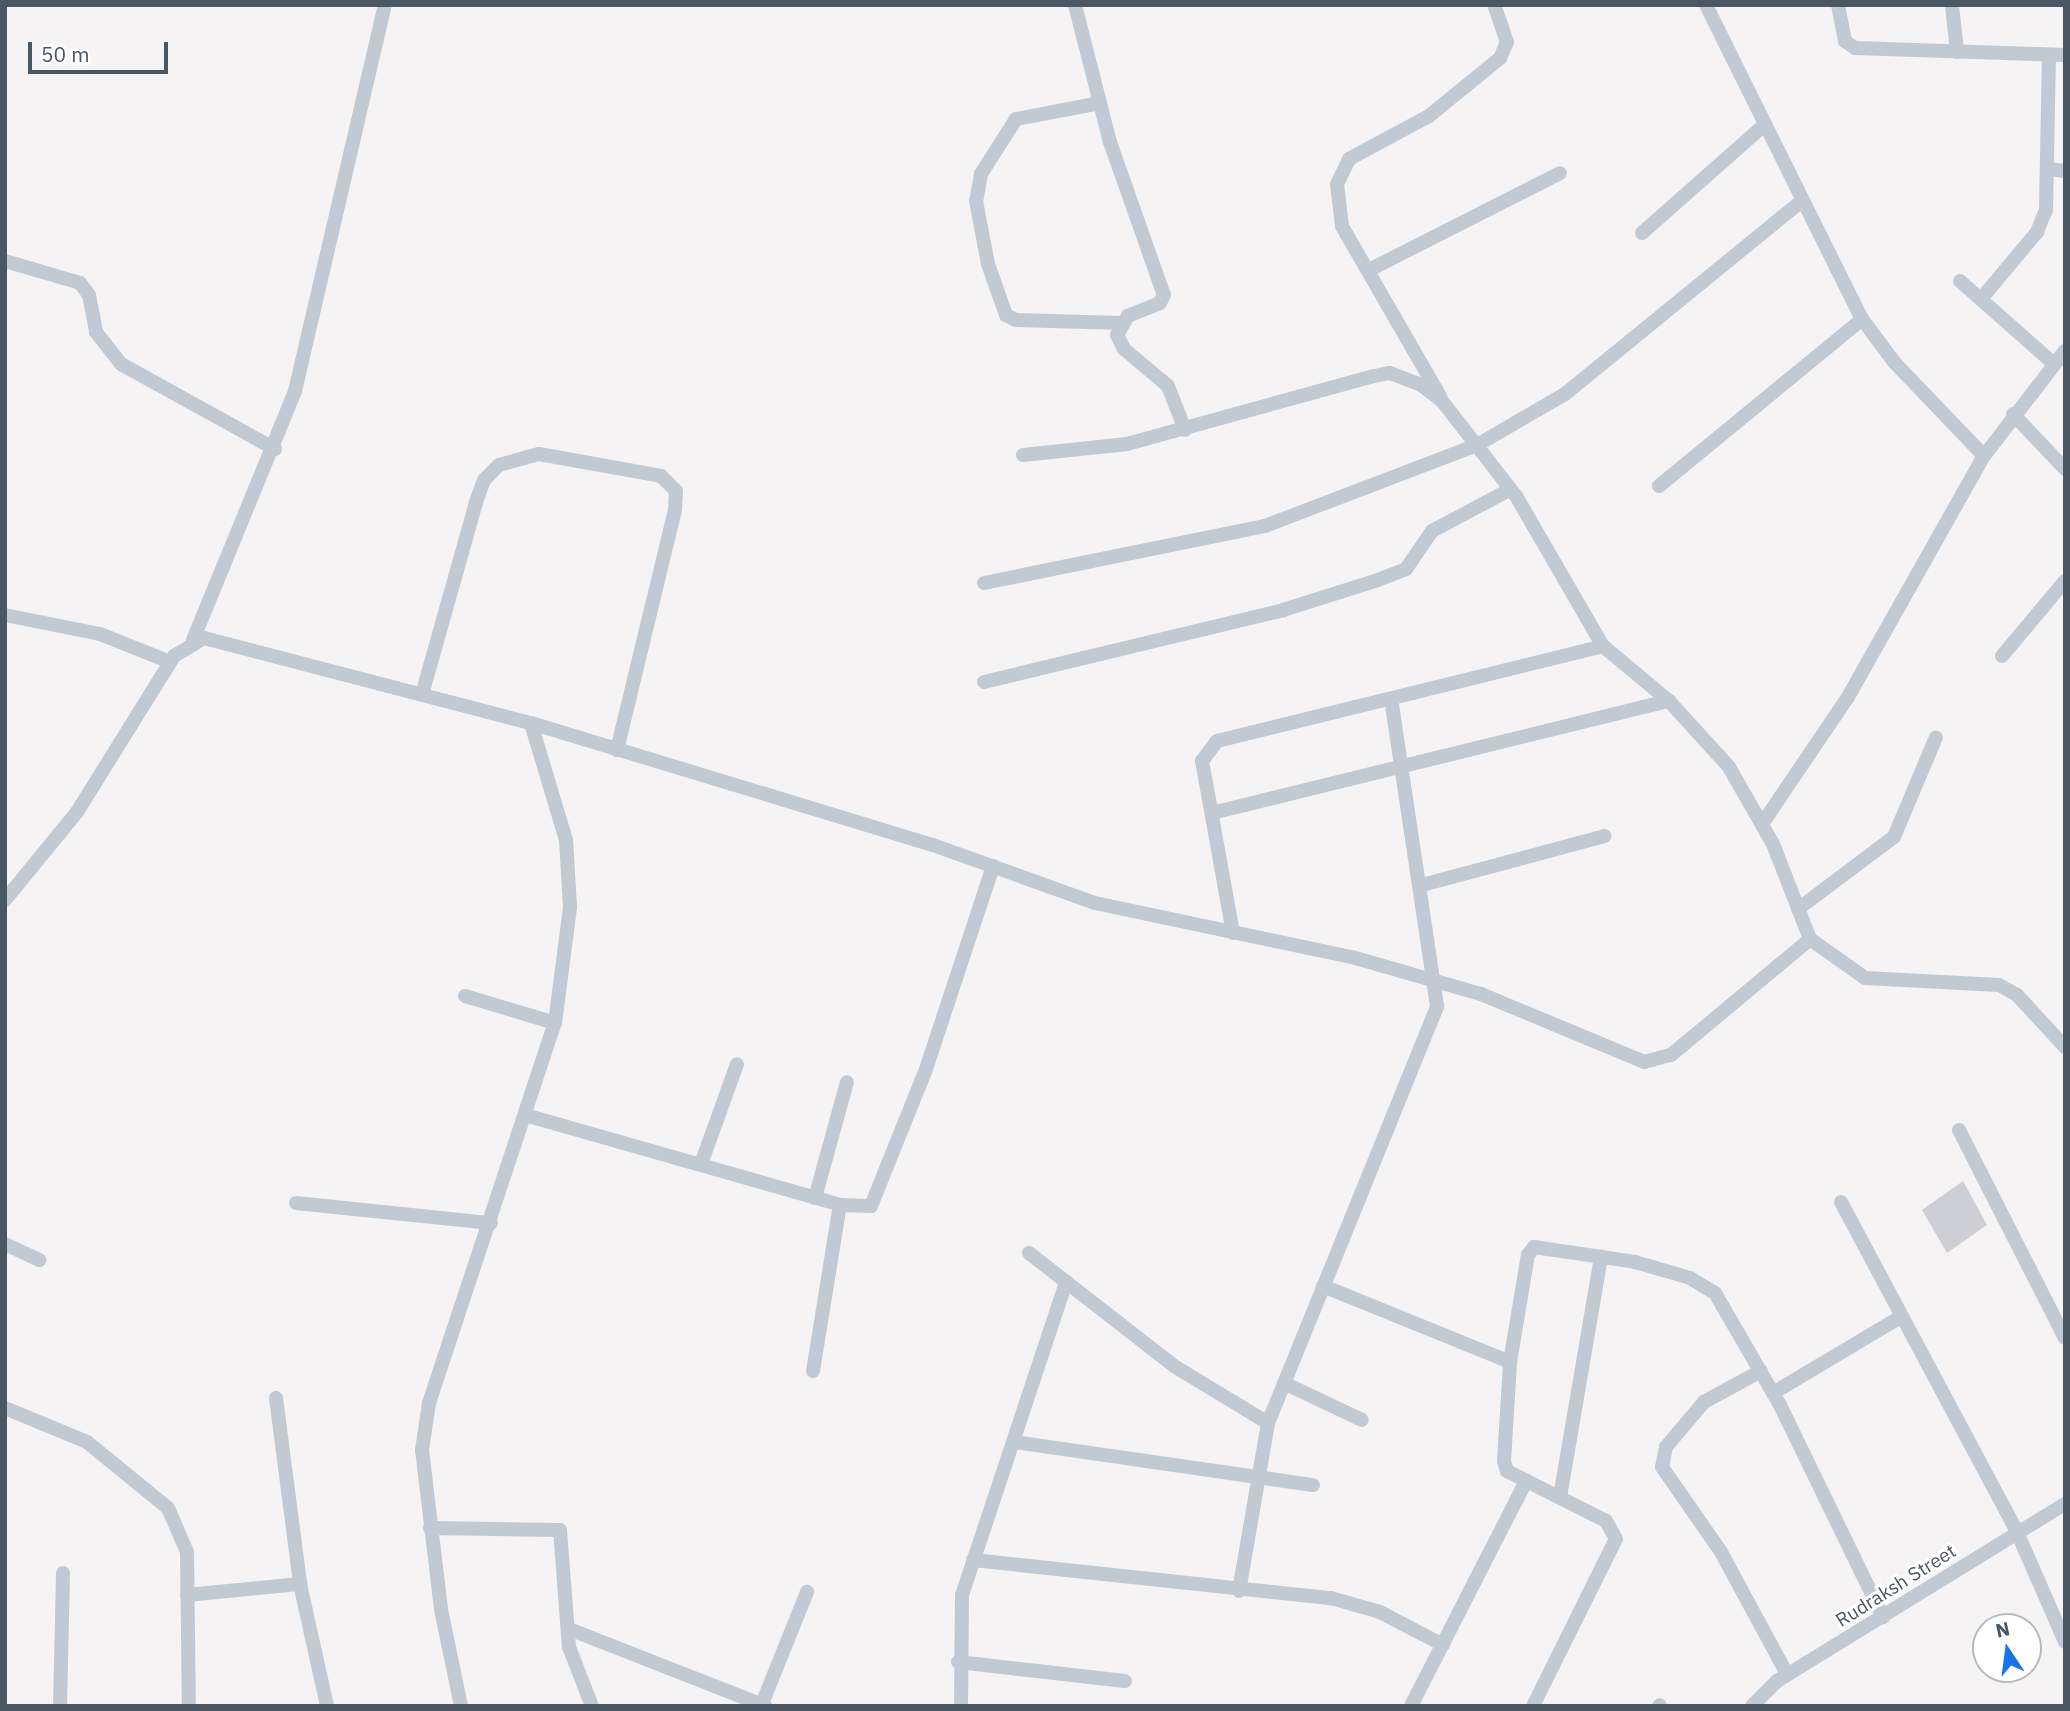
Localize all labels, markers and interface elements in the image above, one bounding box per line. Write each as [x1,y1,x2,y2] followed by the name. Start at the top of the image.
[32,28,172,72] scale bar
[41,40,90,68] text: 50 m
[1832,1540,1960,1632] street label: Rudraksh Street
[1972,1613,2042,1683] north arrow
[1993,1616,2012,1643] text: N

